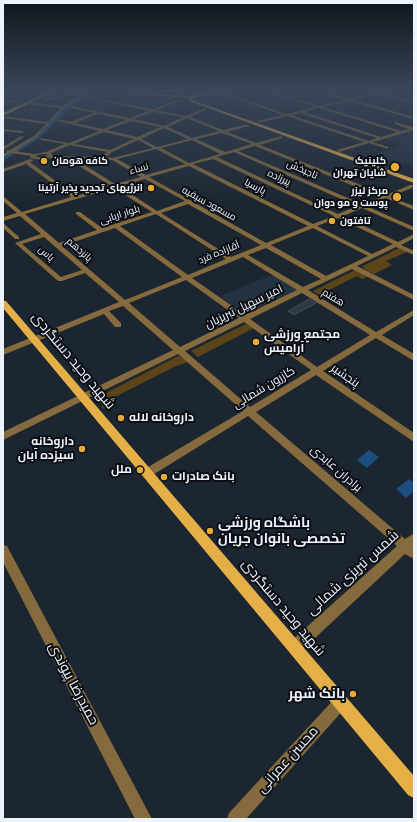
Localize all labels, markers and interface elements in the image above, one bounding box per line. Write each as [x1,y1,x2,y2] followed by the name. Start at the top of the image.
[52,155,108,167] place label: کافه هومان
[333,155,386,178] place label: کلینیک شایان تهران
[39,156,49,166] marker: کافه هومان
[285,158,319,182] street label: تاجبخش
[128,161,150,177] street label: نساء
[389,161,401,173] marker: کلینیک شایان تهران
[265,167,293,189] street label: پیرزاده
[242,177,268,197] street label: پارسیا
[38,182,143,194] place label: انرژیهای تجدید پذیر آرتینا
[146,183,156,193] marker: انرژیهای تجدید پذیر آرتینا
[180,184,238,224] street label: مسعود سیفیه
[314,185,388,208] place label: مرکز لیزر پوست و مو دوان
[391,191,403,203] marker: مرکز لیزر پوست و مو دوان
[98,203,142,227] street label: بلوار اربابی
[340,215,371,227] place label: تافتون
[327,216,337,226] marker: تافتون
[63,235,95,265] street label: پانزدهم
[196,239,242,267] street label: آقازاده فرد
[35,244,57,264] street label: یاس
[203,282,285,332] street label: امیر سهیل تبریزیان
[320,287,346,309] street label: هفتم
[28,309,118,413] street label: شهید وحید دستگردی
[264,328,340,356] place label: مجتمع ورزشی آرامیس
[251,337,261,347] marker: مجتمع ورزشی آرامیس
[328,361,362,391] street label: پنجشیر
[230,364,298,412] street label: کازرون شمالی
[129,411,194,425] place label: داروخانه لاله
[116,413,126,423] marker: داروخانه لاله
[18,435,74,463] place label: داروخانه سیزده آبان
[307,443,365,495] street label: برادران عابدی
[77,444,87,454] marker: داروخانه سیزده آبان
[111,463,132,477] place label: ملل
[135,465,145,475] marker: ملل
[172,470,235,484] place label: بانک صادرات
[159,472,169,482] marker: بانک صادرات
[218,515,345,548] place label: باشگاه ورزشی تخصصی بانوان جریان
[205,526,215,536] marker: باشگاه ورزشی تخصصی بانوان جریان
[303,527,403,619] street label: شمس تبریزی شمالی
[238,556,328,660] street label: شهید وحید دستگردی
[44,640,102,728] street label: حمیدرضا پیوندی
[288,686,345,702] place label: بانک شهر
[348,689,358,699] marker: بانک شهر
[254,723,322,797] street label: محسن عمرانی

